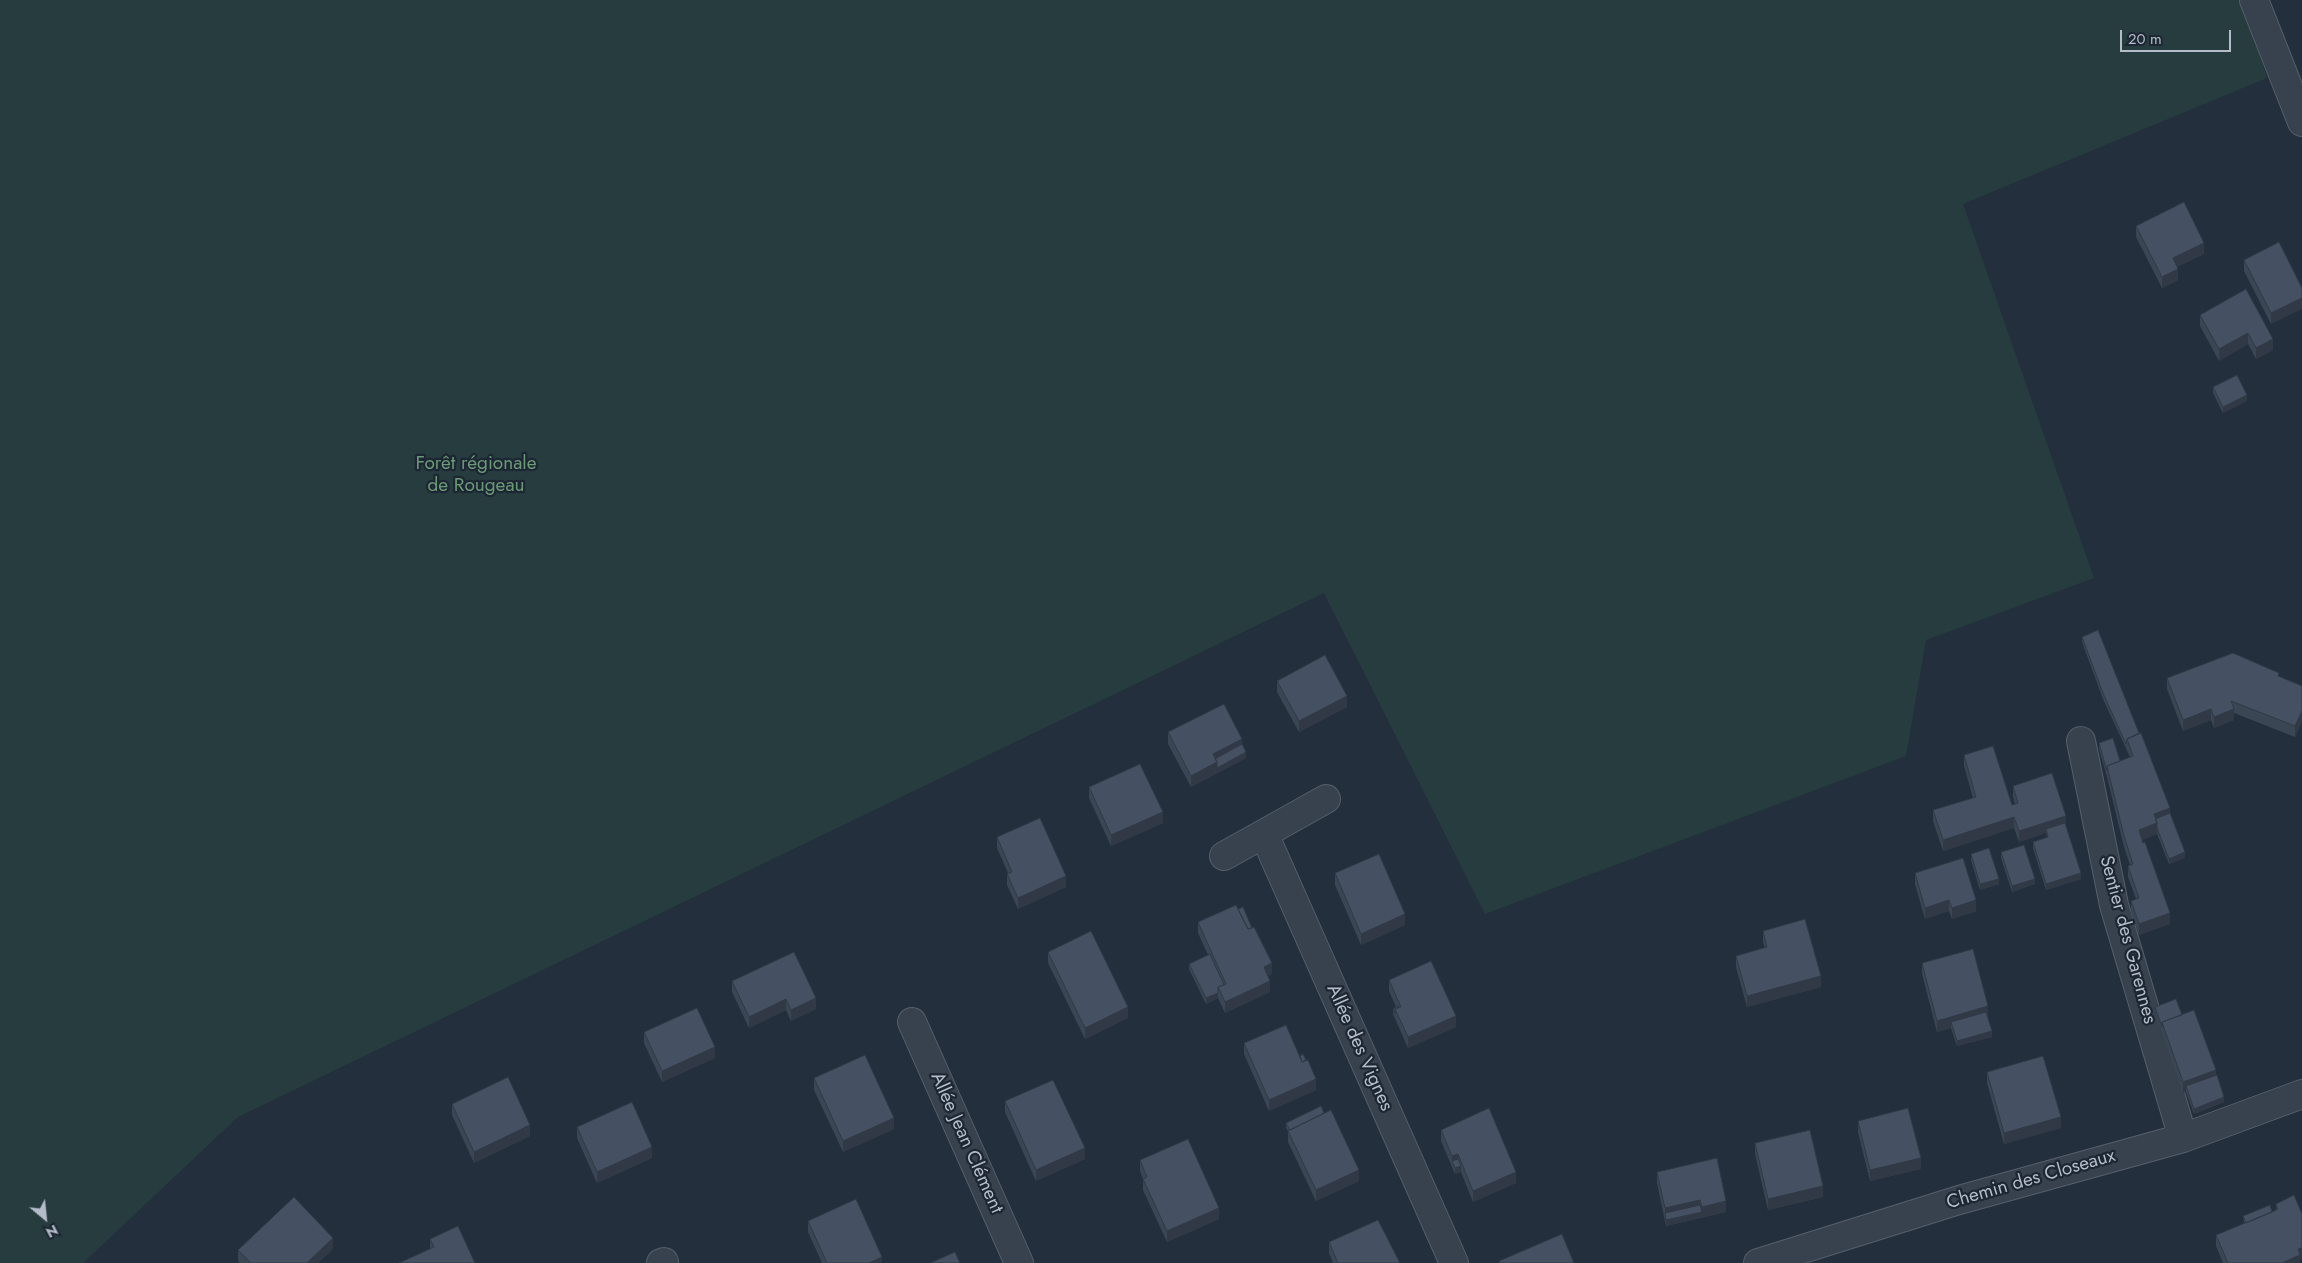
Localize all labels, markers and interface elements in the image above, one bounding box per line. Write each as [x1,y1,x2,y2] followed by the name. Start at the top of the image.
[2122,20,2233,52] scale bar
[2128,28,2162,50] text: 20 m
[415,453,537,497] park label: Forêt régionale de Rougeau
[2094,854,2160,1026] street label: Sentier des Garennes
[1321,981,1397,1115] street label: Allée des Vignes
[925,1069,1007,1217] street label: Allée Jean Clément
[1944,1145,2118,1215] street label: Chemin des Closeaux
[20,1193,70,1243] north arrow
[42,1220,62,1243] text: N

